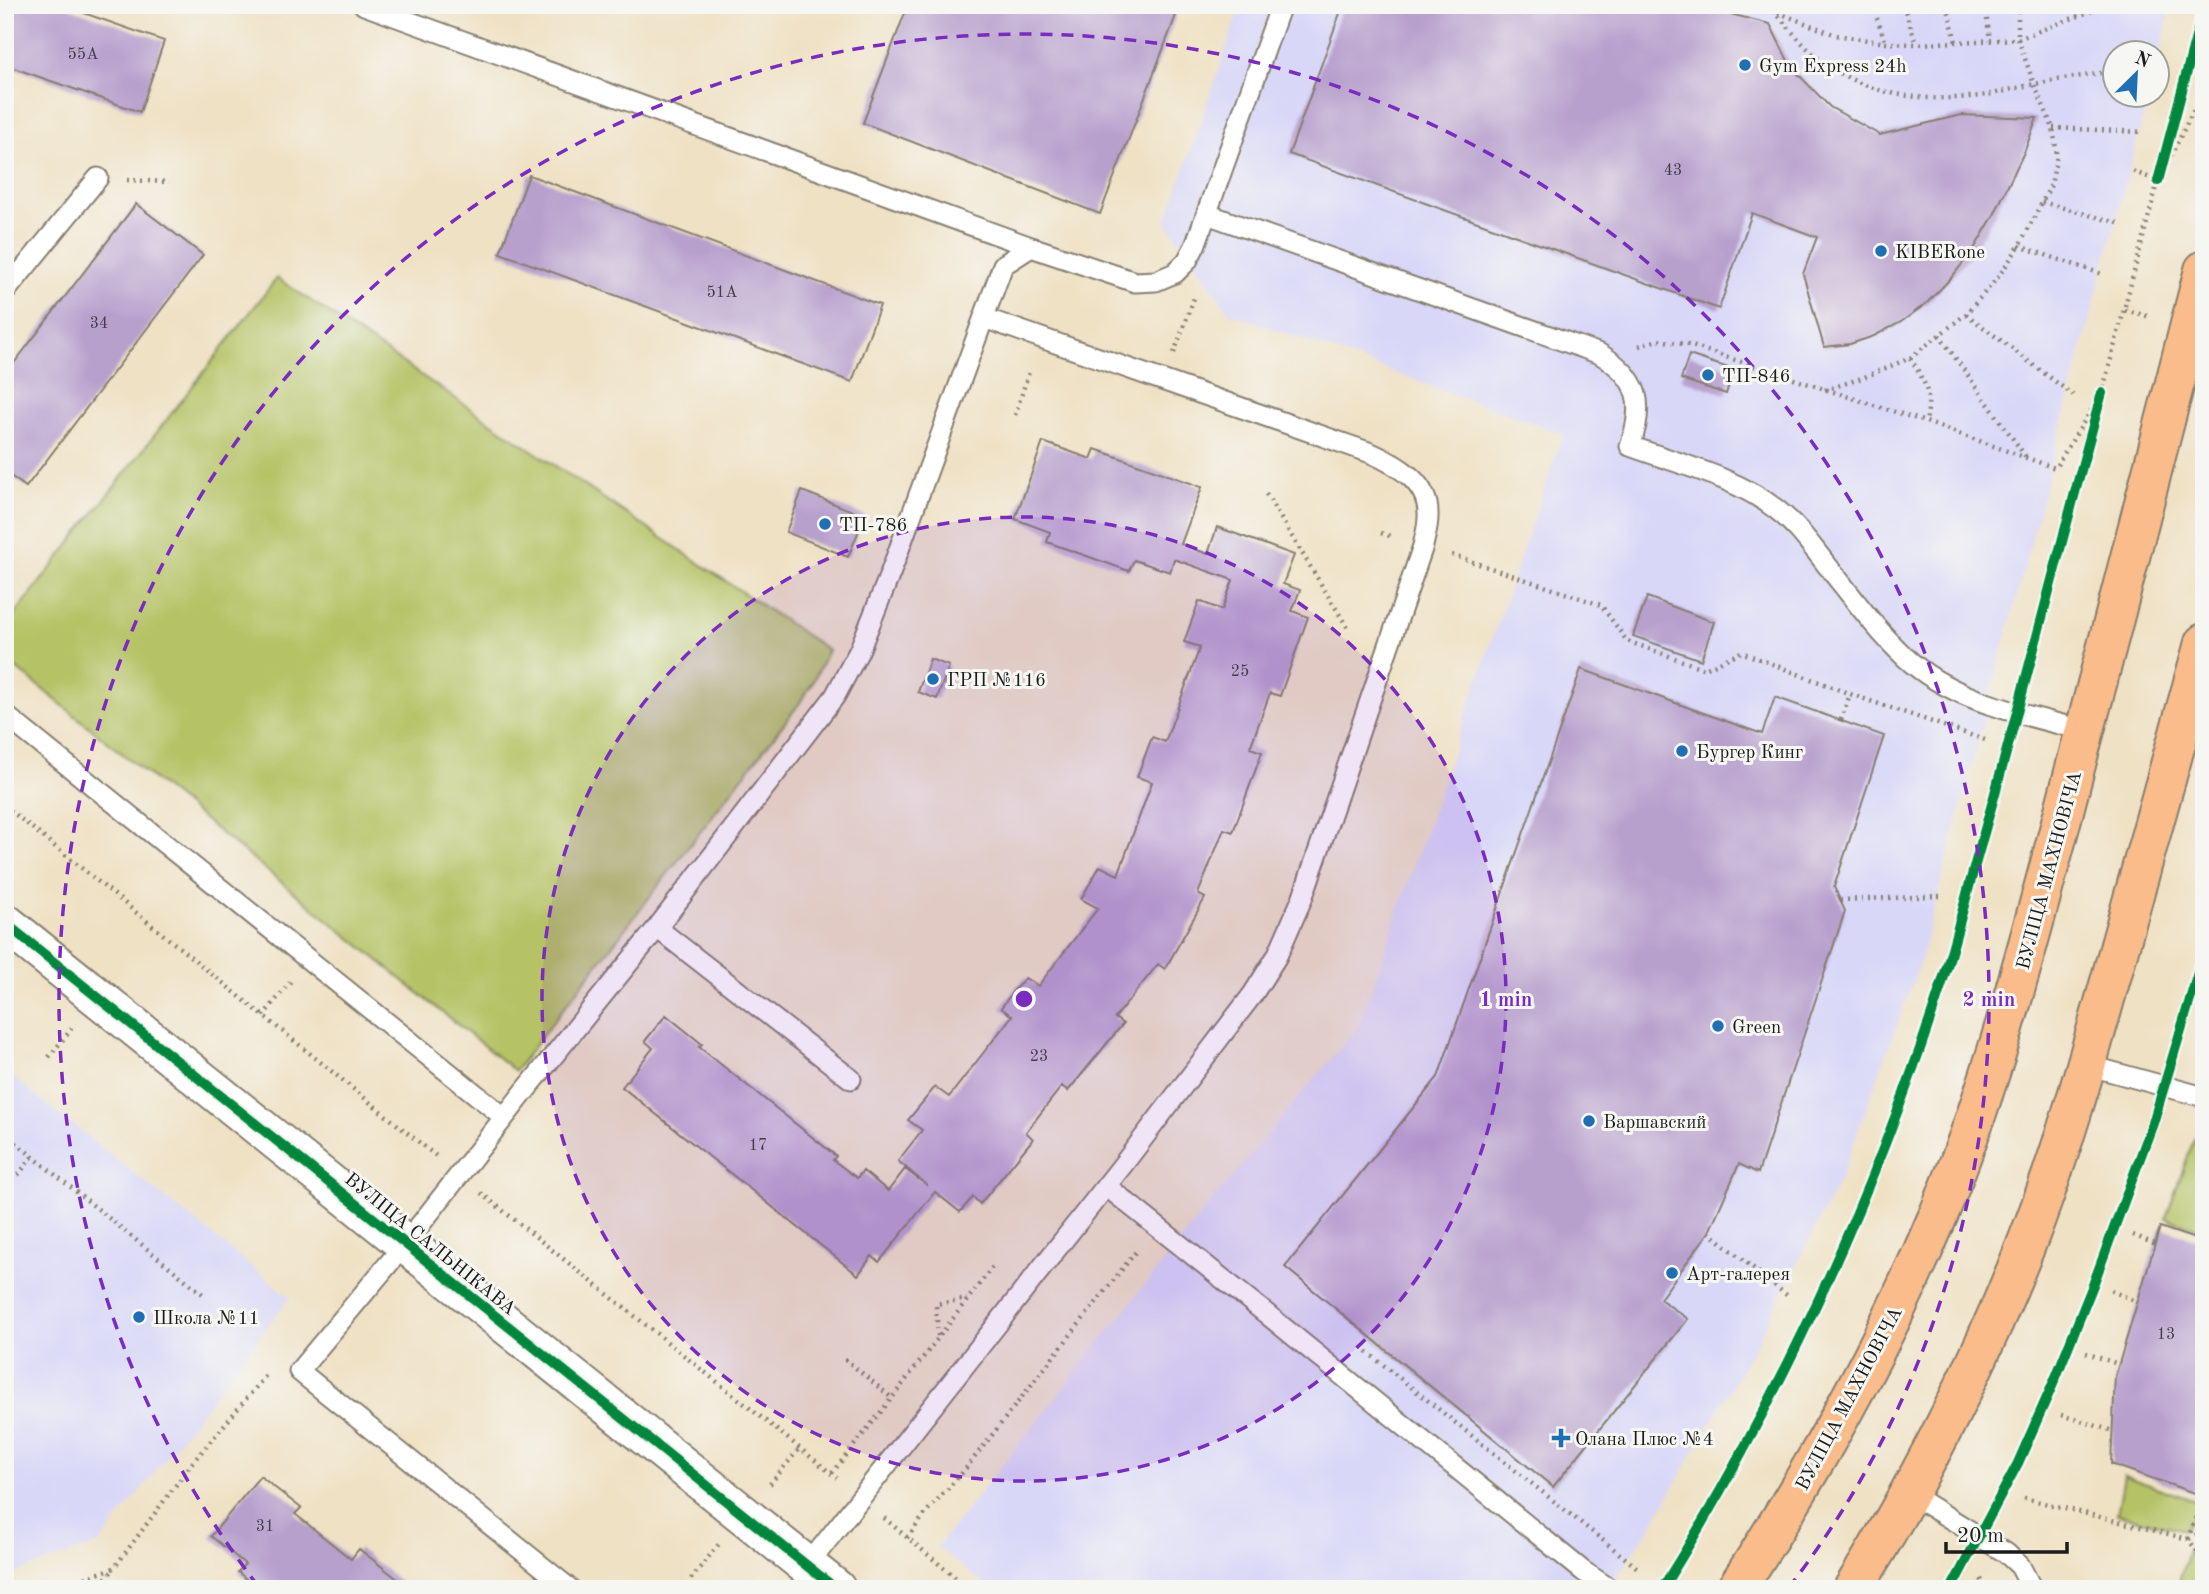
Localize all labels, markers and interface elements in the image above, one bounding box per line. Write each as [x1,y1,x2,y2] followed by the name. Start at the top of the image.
[2100,38,2170,108] north arrow
[68,47,98,63] house number: 55А
[2131,49,2153,73] text: N
[1737,57,1753,73] marker: Gym Express 24h
[1759,58,1907,77] place label: Gym Express 24h
[1664,163,1682,179] house number: 43
[1873,243,1889,259] marker: KIBERone
[1895,244,1985,263] place label: KIBERone
[707,285,737,301] house number: 51А
[90,316,108,332] house number: 34
[1700,367,1716,383] marker: ТП-846
[1722,368,1791,387] place label: ТП-846
[817,516,833,532] marker: ТП-786
[839,517,908,536] place label: ТП-786
[1231,664,1249,680] house number: 25
[925,671,941,687] marker: ГРП №116
[947,672,1046,691] place label: ГРП №116
[1674,743,1690,759] marker: Бургер Кинг
[1696,744,1803,763] place label: Бургер Кинг
[2015,769,2086,972] street label: ВУЛІЦА МАХНОВІЧА
[1012,987,1036,1011] centre of rings
[1480,990,1532,1011] text: 1 min
[1963,990,2015,1011] text: 2 min
[1710,1018,1726,1034] marker: Green
[1732,1019,1781,1038] place label: Green
[1030,1049,1048,1065] house number: 23
[1581,1113,1597,1129] marker: Варшавский
[1603,1114,1707,1133] place label: Варшавский
[749,1138,767,1154] house number: 17
[340,1170,519,1320] street label: ВУЛІЦА САЛЬНІКАВА
[1664,1265,1680,1281] marker: Арт-галерея
[1686,1266,1790,1285] place label: Арт-галерея
[1794,1304,1907,1494] street label: ВУЛІЦА МАХНОВІЧА
[131,1309,147,1325] marker: Школа №11
[153,1310,260,1329] place label: Школа №11
[2157,1327,2175,1343] house number: 13
[1553,1430,1569,1446] marker: Олана Плюс №4
[1575,1431,1714,1450] place label: Олана Плюс №4
[1946,1510,2067,1554] scale bar
[256,1519,274,1535] house number: 31
[1957,1526,2004,1547] text: 20 m

